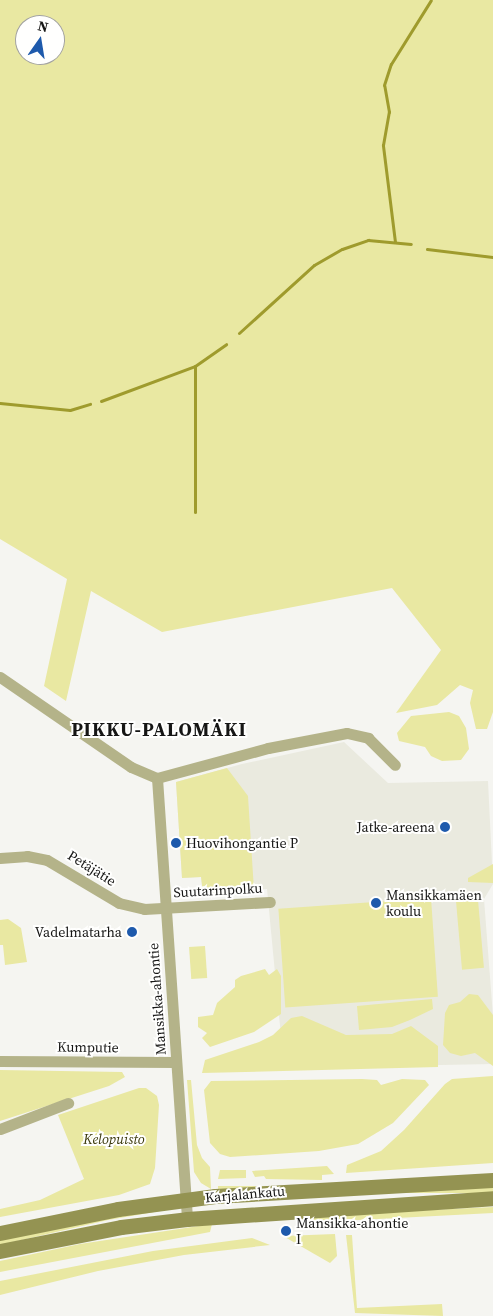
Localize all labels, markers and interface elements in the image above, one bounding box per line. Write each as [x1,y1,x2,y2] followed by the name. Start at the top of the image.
[15,15,65,65] north arrow
[36,15,50,37] text: N
[69,719,249,741] district label: PIKKU-PALOMÄKI
[357,819,435,835] place label: Jatke-areena
[439,821,451,833] marker: Jatke-areena
[186,835,298,851] place label: Huovihongantie P
[170,837,182,849] marker: Huovihongantie P
[65,847,119,889] street label: Petäjätie
[173,879,263,901] street label: Suutarinpolku
[386,887,482,920] place label: Mansikkamäen koulu
[370,897,382,909] marker: Mansikkamäen koulu
[35,924,122,940] place label: Vadelmatarha
[126,926,138,938] marker: Vadelmatarha
[145,942,169,1056] street label: Mansikka-ahontie
[57,1038,119,1056] street label: Kumputie
[83,1131,145,1147] park label: Kelopuisto
[204,1182,286,1206] street label: Karjalankatu
[296,1215,408,1248] place label: Mansikka-ahontie I
[280,1225,292,1237] marker: Mansikka-ahontie I

